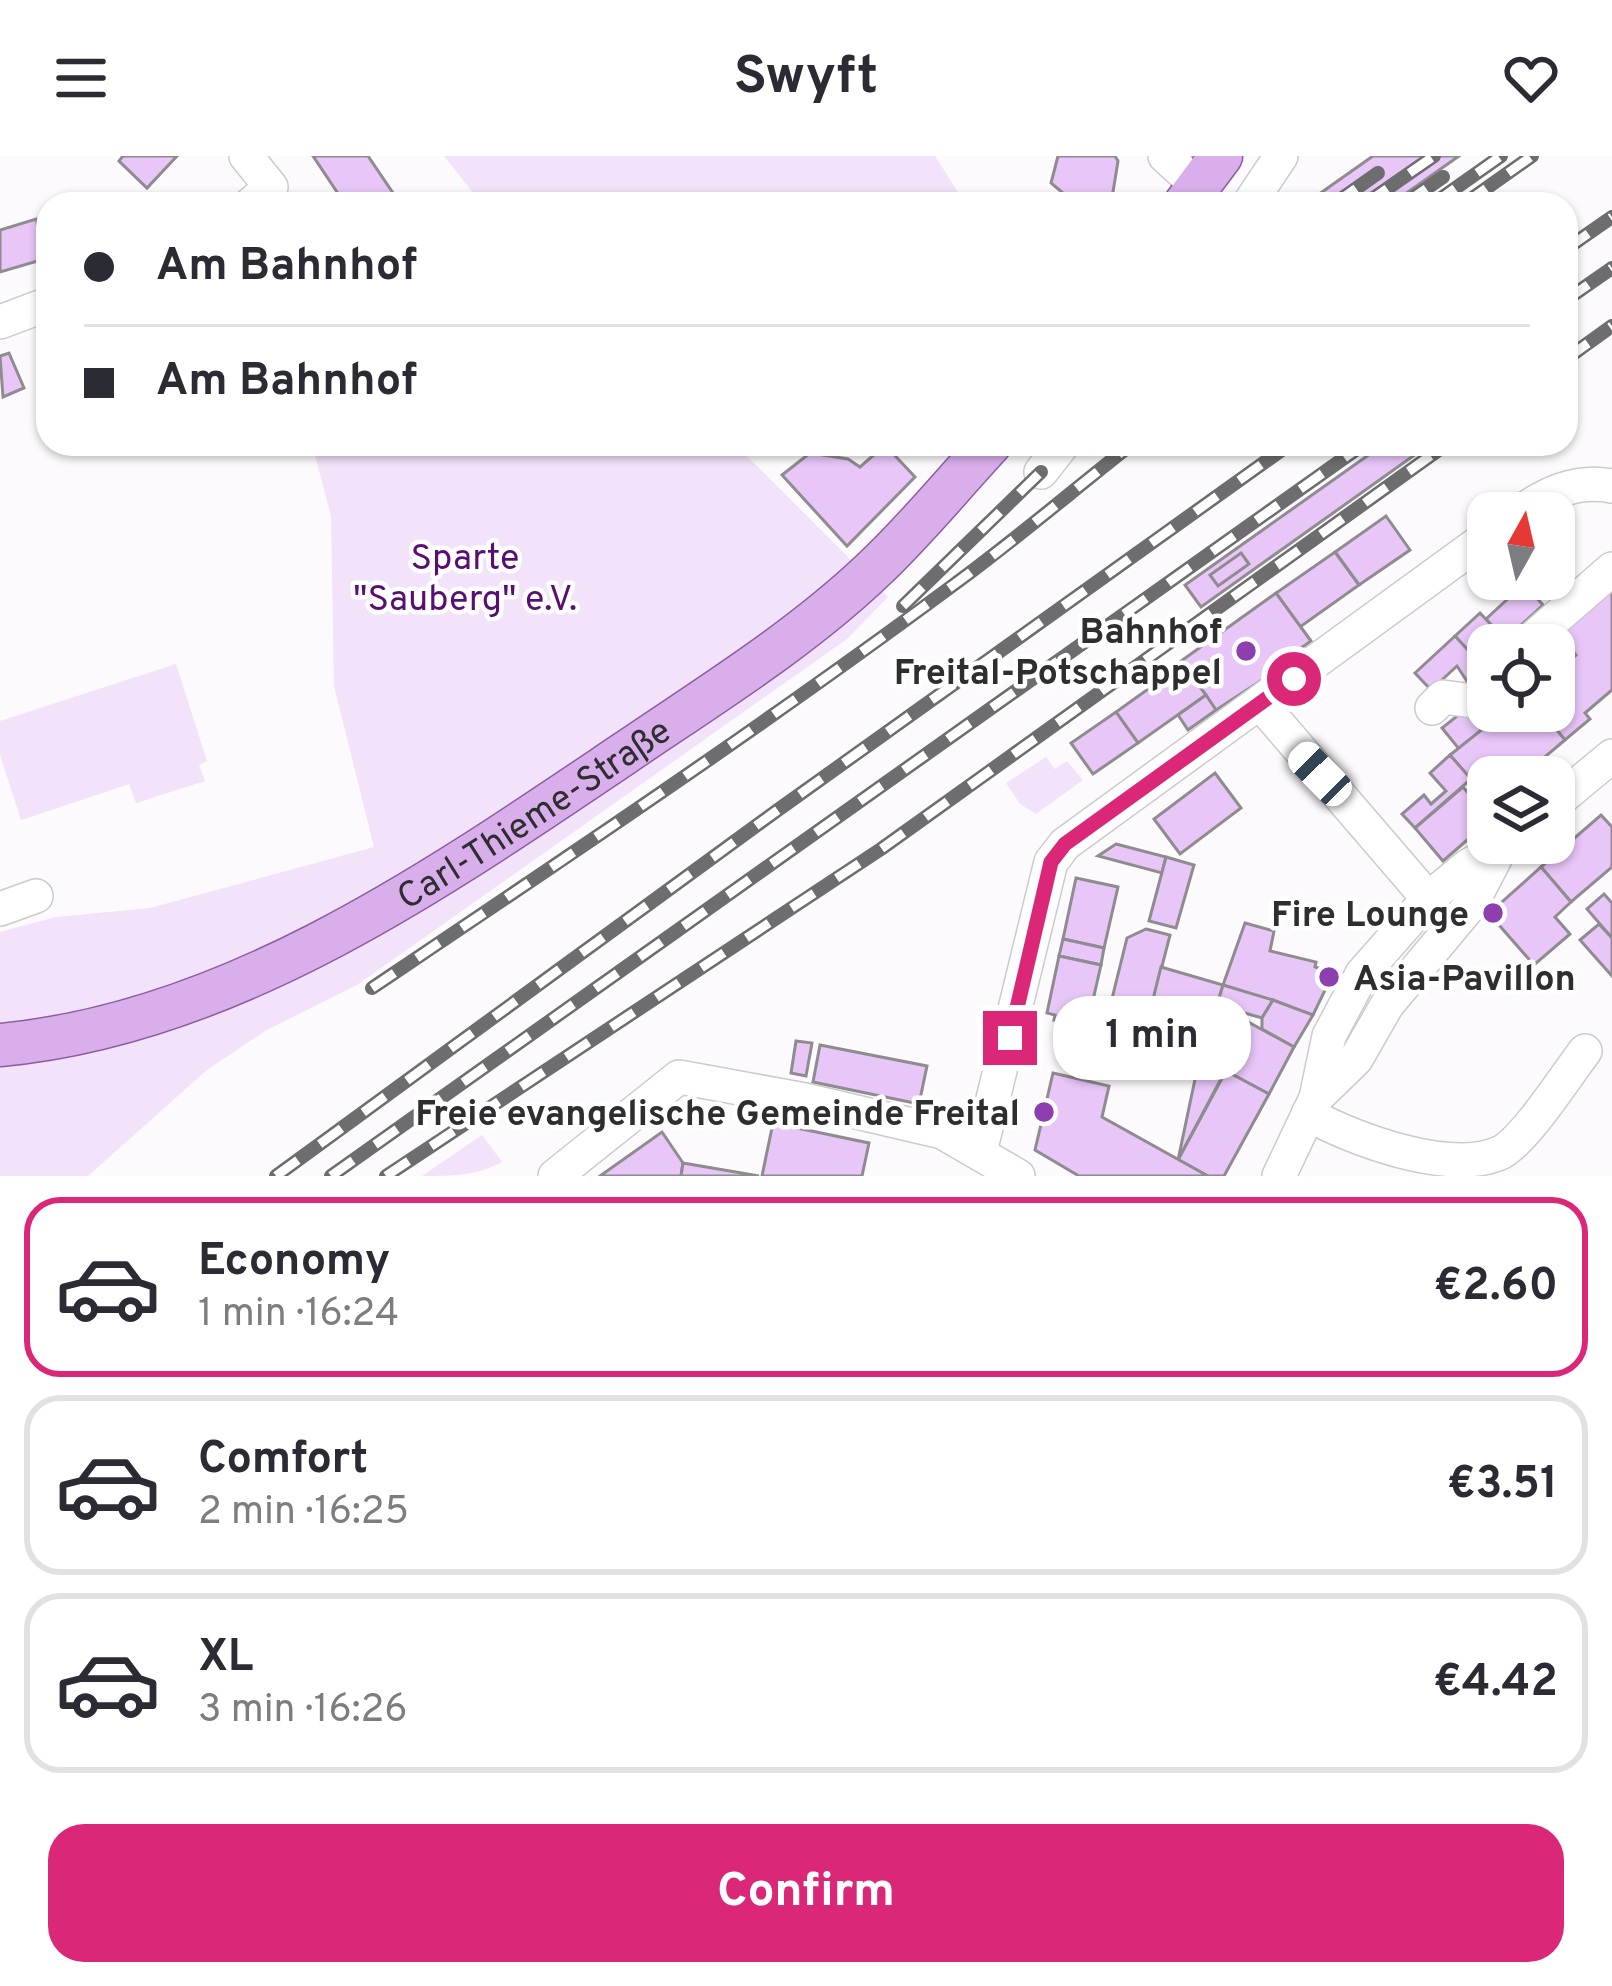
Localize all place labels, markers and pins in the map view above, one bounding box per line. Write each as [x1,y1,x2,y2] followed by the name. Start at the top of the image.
[894,611,1222,698] place label: Bahnhof Freital-Potschappel
[1233,638,1259,664] marker: Bahnhof Freital-Potschappel
[1271,894,1469,940] place label: Fire Lounge
[1480,900,1506,926] marker: Fire Lounge
[1353,958,1576,1004] place label: Asia-Pavillon
[1316,964,1342,990] marker: Asia-Pavillon
[415,1093,1020,1139] place label: Freie evangelische Gemeinde Freital
[1031,1099,1057,1125] marker: Freie evangelische Gemeinde Freital

